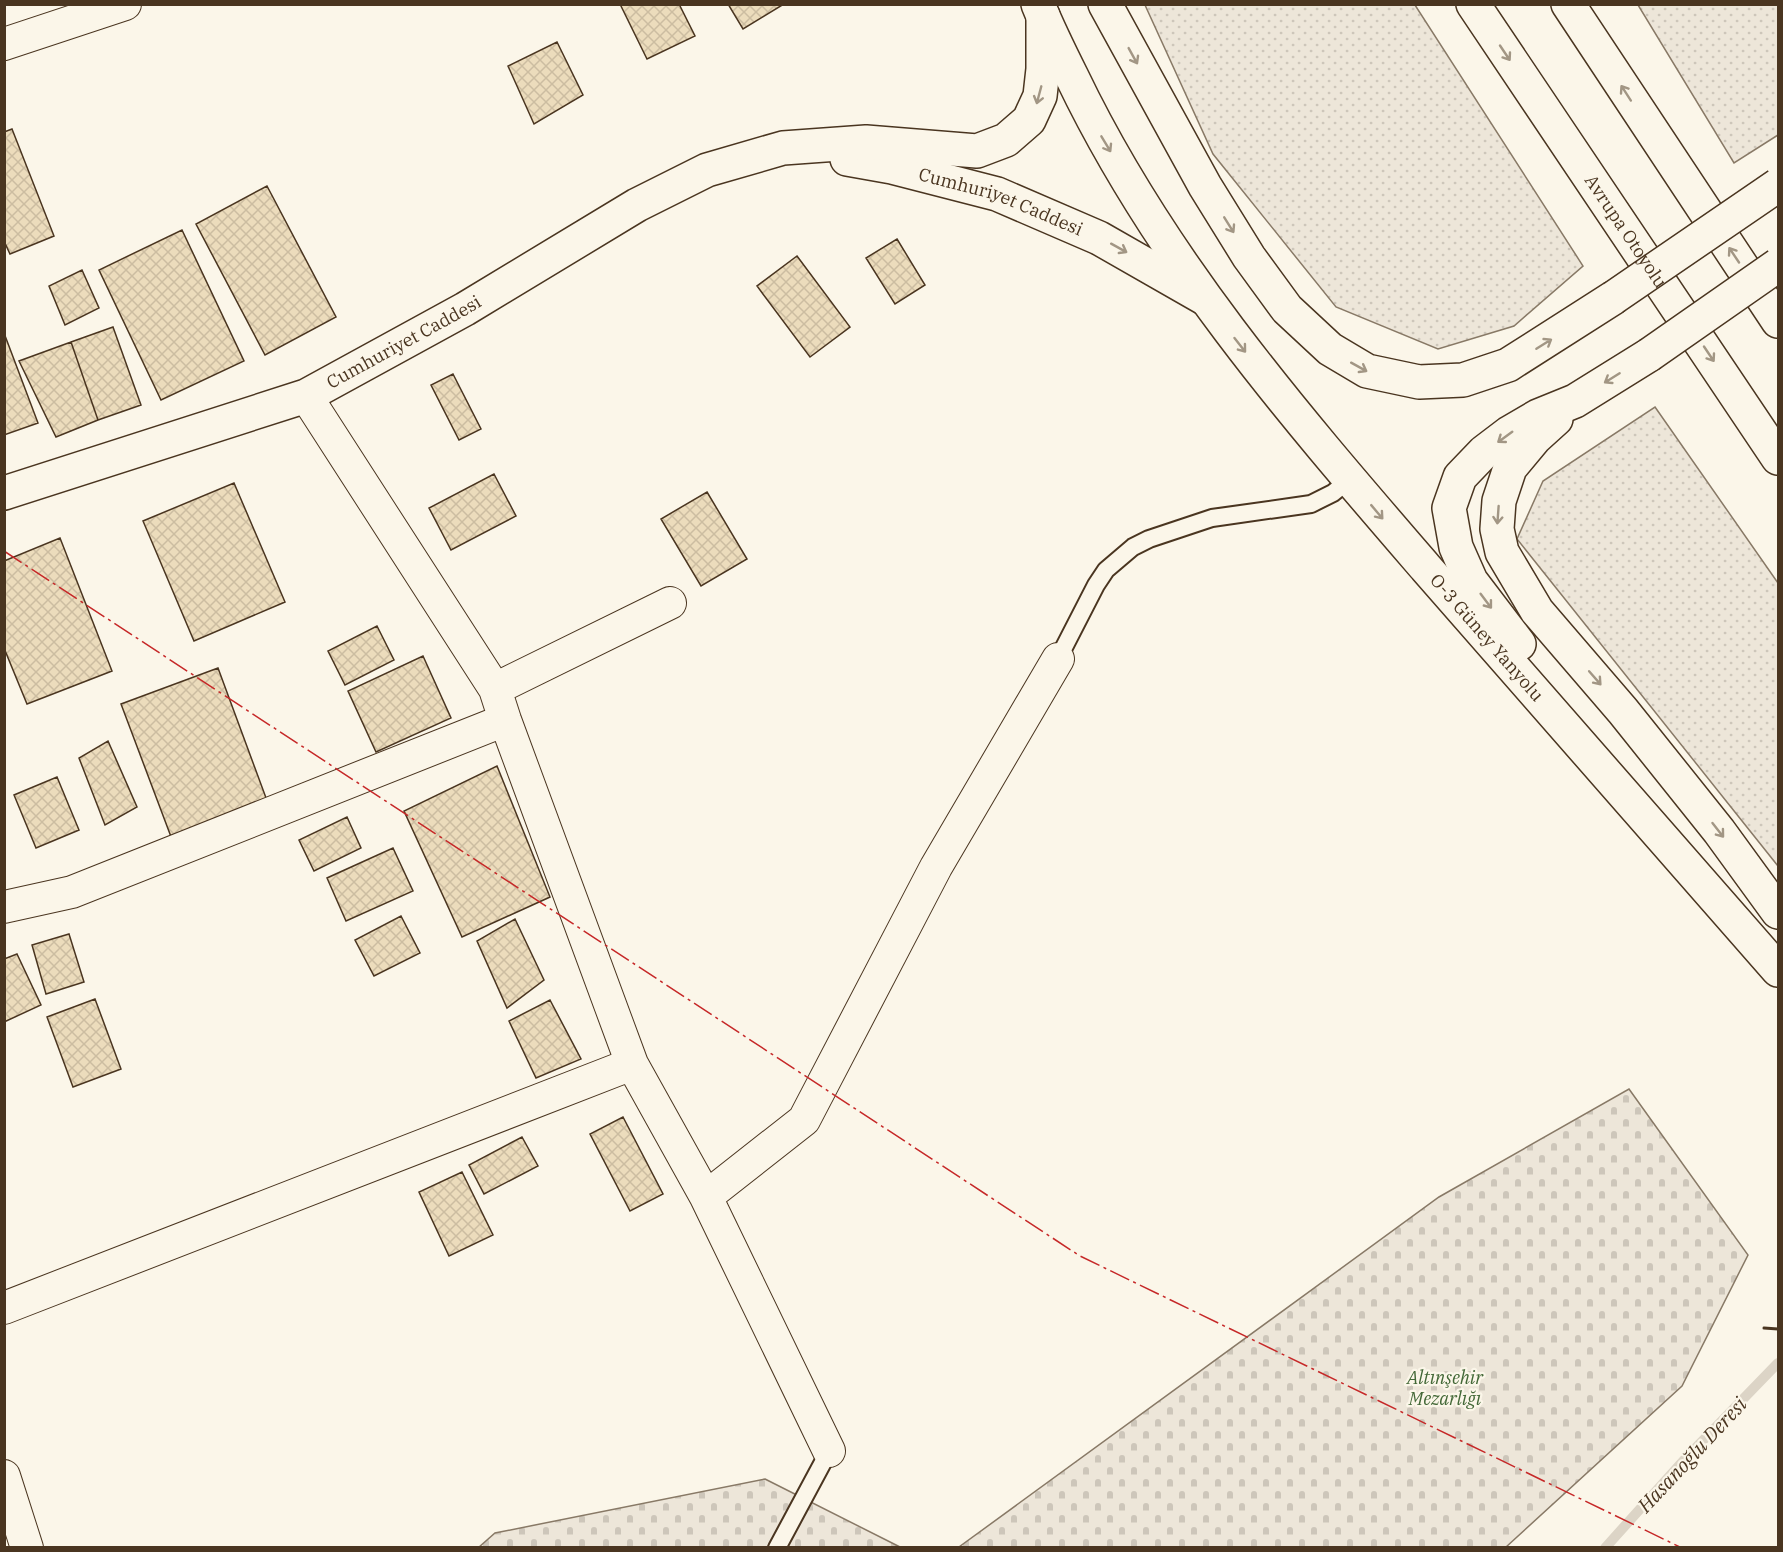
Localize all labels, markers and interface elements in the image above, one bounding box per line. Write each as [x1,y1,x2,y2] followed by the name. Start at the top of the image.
[1499,45,1511,61] one-way arrow
[1127,47,1139,64] one-way arrow
[1032,85,1044,104] one-way arrow
[1620,85,1632,102] one-way arrow
[1100,135,1112,152] one-way arrow
[916,162,1087,241] street label: Cumhuriyet Caddesi
[1580,170,1672,292] street label: Avrupa Otoyolu
[1224,216,1236,233] one-way arrow
[1110,243,1127,255] one-way arrow
[1728,247,1740,264] one-way arrow
[322,290,486,394] street label: Cumhuriyet Caddesi
[1234,336,1247,352] one-way arrow
[1535,337,1552,349] one-way arrow
[1703,345,1715,361] one-way arrow
[1350,361,1367,373] one-way arrow
[1604,372,1621,384] one-way arrow
[1497,431,1513,443] one-way arrow
[1370,504,1384,519] one-way arrow
[1492,505,1503,525] one-way arrow
[1425,569,1549,706] street label: O-3 Güney Yanyolu
[1480,593,1492,609] one-way arrow
[1588,670,1602,685] one-way arrow
[1711,822,1724,838] one-way arrow
[1406,1366,1484,1410] park label: Altınşehir Mezarlığı
[1630,1391,1752,1519] water label: Hasanoğlu Deresi

